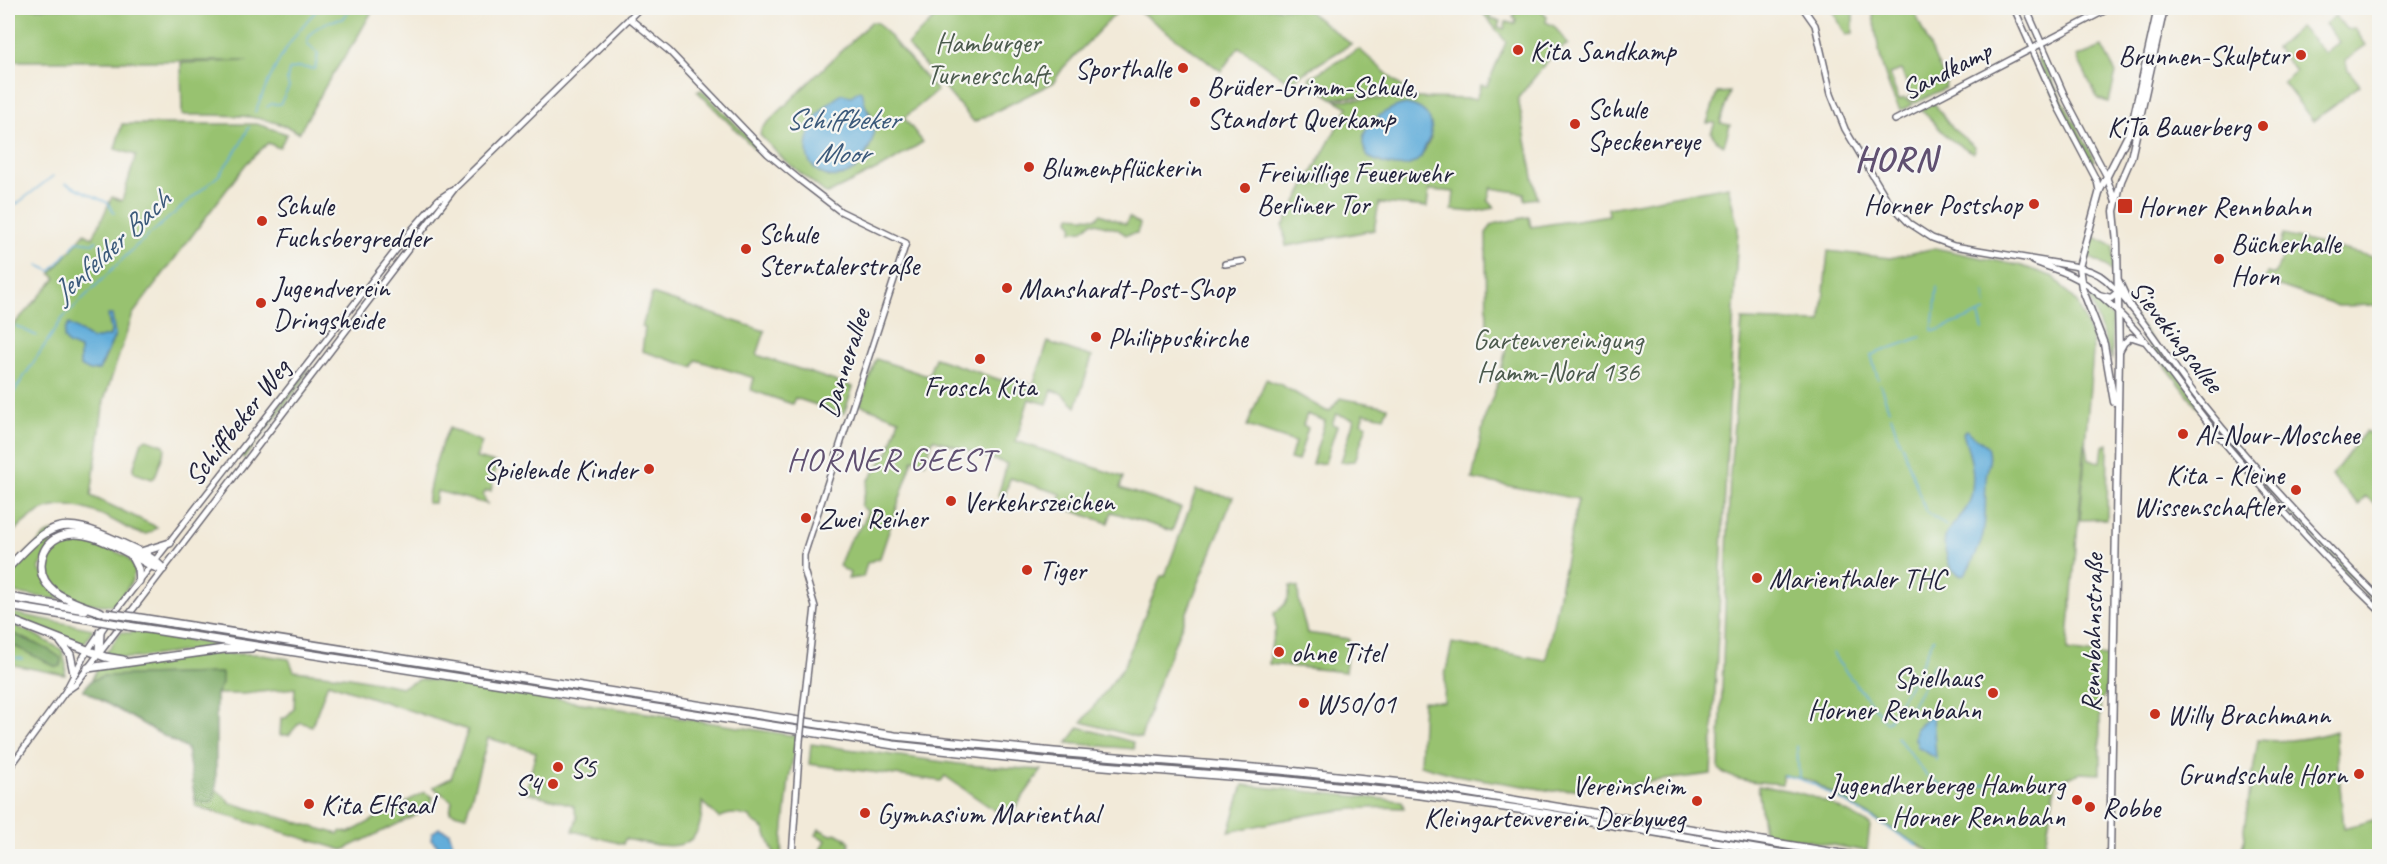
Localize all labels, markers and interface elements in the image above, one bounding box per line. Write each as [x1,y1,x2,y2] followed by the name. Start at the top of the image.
[927,25,1052,92] park label: Hamburger Turnerschaft
[1895,32,1998,108] street label: Sandkamp
[1530,33,1678,68] place label: Kita Sandkamp
[2118,38,2291,73] place label: Brunnen-Skulptur
[1511,43,1525,57] marker: Kita Sandkamp
[2294,48,2308,62] marker: Brunnen-Skulptur
[1075,51,1173,86] place label: Sporthalle
[1176,61,1190,75] marker: Sporthalle
[1207,69,1418,136] place label: Brüder-Grimm-Schule, Standort Querkamp
[1587,91,1702,158] place label: Schule Speckenreye
[1188,95,1202,109] marker: Brüder-Grimm-Schule, Standort Querkamp
[785,100,903,172] water label: Schiffbeker Moor
[2107,109,2252,144] place label: KiTa Bauerberg
[1568,117,1582,131] marker: Schule Speckenreye
[2256,119,2270,133] marker: KiTa Bauerberg
[1855,137,1942,180] district label: HORN
[1041,150,1202,185] place label: Blumenpflückerin
[1257,155,1455,222] place label: Freiwillige Feuerwehr Berliner Tor
[1022,160,1036,174] marker: Blumenpflückerin
[41,180,180,313] water label: Jenfelder Bach
[1238,181,1252,195] marker: Freiwillige Feuerwehr Berliner Tor
[1864,187,2023,222] place label: Horner Postshop
[274,188,434,255] place label: Schule Fuchsbergredder
[2138,189,2312,224] place label: Horner Rennbahn
[2027,197,2041,211] marker: Horner Postshop
[2116,197,2134,215] marker: Horner Rennbahn
[255,214,269,228] marker: Schule Fuchsbergredder
[758,216,921,283] place label: Schule Sterntalerstraße
[2231,226,2342,293] place label: Bücherhalle Horn
[739,242,753,256] marker: Schule Sterntalerstraße
[2212,252,2226,266] marker: Bücherhalle Horn
[271,270,391,337] place label: Jugendverein Dringsheide
[1019,271,1236,306] place label: Manshardt-Post-Shop
[2122,273,2233,401] street label: Sievekingsallee
[1000,281,1014,295] marker: Manshardt-Post-Shop
[254,296,268,310] marker: Jugendverein Dringsheide
[810,303,879,422] street label: Dannerallee
[1108,320,1250,355] place label: Philippuskirche
[1473,322,1645,389] park label: Gartenvereinigung Hamm-Nord 136
[1089,330,1103,344] marker: Philippuskirche
[176,350,299,493] street label: Schiffbeker Weg
[973,352,987,366] marker: Frosch Kita
[924,369,1039,404] place label: Frosch Kita
[2195,417,2361,452] place label: Al-Nour-Moschee
[2176,427,2190,441] marker: Al-Nour-Moschee
[787,439,1000,480] district label: HORNER GEEST
[483,452,640,487] place label: Spielende Kinder
[2133,457,2286,524] place label: Kita - Kleine Wissenschaftler
[642,462,656,476] marker: Spielende Kinder
[2289,483,2303,497] marker: Kita - Kleine Wissenschaftler
[963,484,1116,519] place label: Verkehrszeichen
[944,494,958,508] marker: Verkehrszeichen
[818,501,929,536] place label: Zwei Reiher
[799,511,813,525] marker: Zwei Reiher
[2073,551,2111,713] street label: Rennbahnstraße
[1039,553,1088,588] place label: Tiger
[1769,561,1949,596] place label: Marienthaler THC
[1020,563,1034,577] marker: Tiger
[1750,571,1764,585] marker: Marienthaler THC
[1291,635,1389,670] place label: ohne Titel
[1272,645,1286,659] marker: ohne Titel
[1808,660,1983,727] place label: Spielhaus Horner Rennbahn
[1316,686,1397,721] place label: W50/01
[1986,686,2000,700] marker: Spielhaus Horner Rennbahn
[1297,696,1311,710] marker: W50/01
[2167,697,2332,732] place label: Willy Brachmann
[2148,707,2162,721] marker: Willy Brachmann
[570,750,598,785] place label: S5
[2178,757,2348,792] place label: Grundschule Horn
[551,760,565,774] marker: S5
[515,767,543,802] place label: S4
[1827,767,2067,834] place label: Jugendherberge Hamburg - Horner Rennbahn
[2352,767,2366,781] marker: Grundschule Horn
[1424,768,1687,835] place label: Vereinsheim Kleingartenverein Derbyweg
[546,777,560,791] marker: S4
[321,787,439,822] place label: Kita Elfsaal
[2102,790,2162,825] place label: Robbe
[2070,793,2084,807] marker: Jugendherberge Hamburg - Horner Rennbahn
[1690,794,1704,808] marker: Vereinsheim Kleingartenverein Derbyweg
[877,796,1105,831] place label: Gymnasium Marienthal
[302,797,316,811] marker: Kita Elfsaal
[2083,800,2097,814] marker: Robbe
[858,806,872,820] marker: Gymnasium Marienthal

